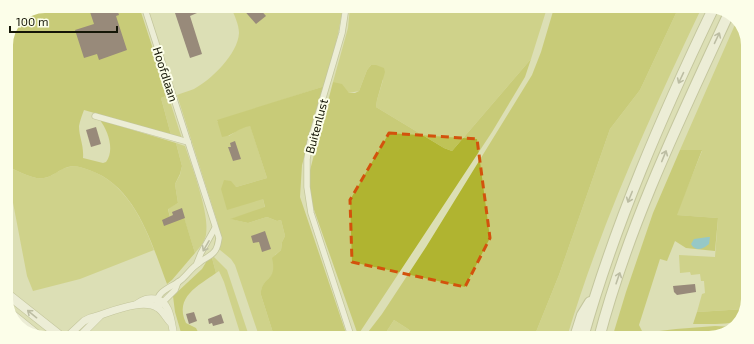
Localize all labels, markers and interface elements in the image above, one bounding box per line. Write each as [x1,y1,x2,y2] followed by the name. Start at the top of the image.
[10,8,117,34] scale bar
[16,14,48,28] text: 100 m
[714,32,721,44] one-way arrow
[151,45,181,103] street label: Hoofdlaan
[677,71,684,83] one-way arrow
[302,97,330,155] street label: Buitenlust
[660,151,668,163] one-way arrow
[626,191,633,203] one-way arrow
[201,239,209,251] one-way arrow
[614,272,622,284] one-way arrow
[27,310,38,318] one-way arrow

